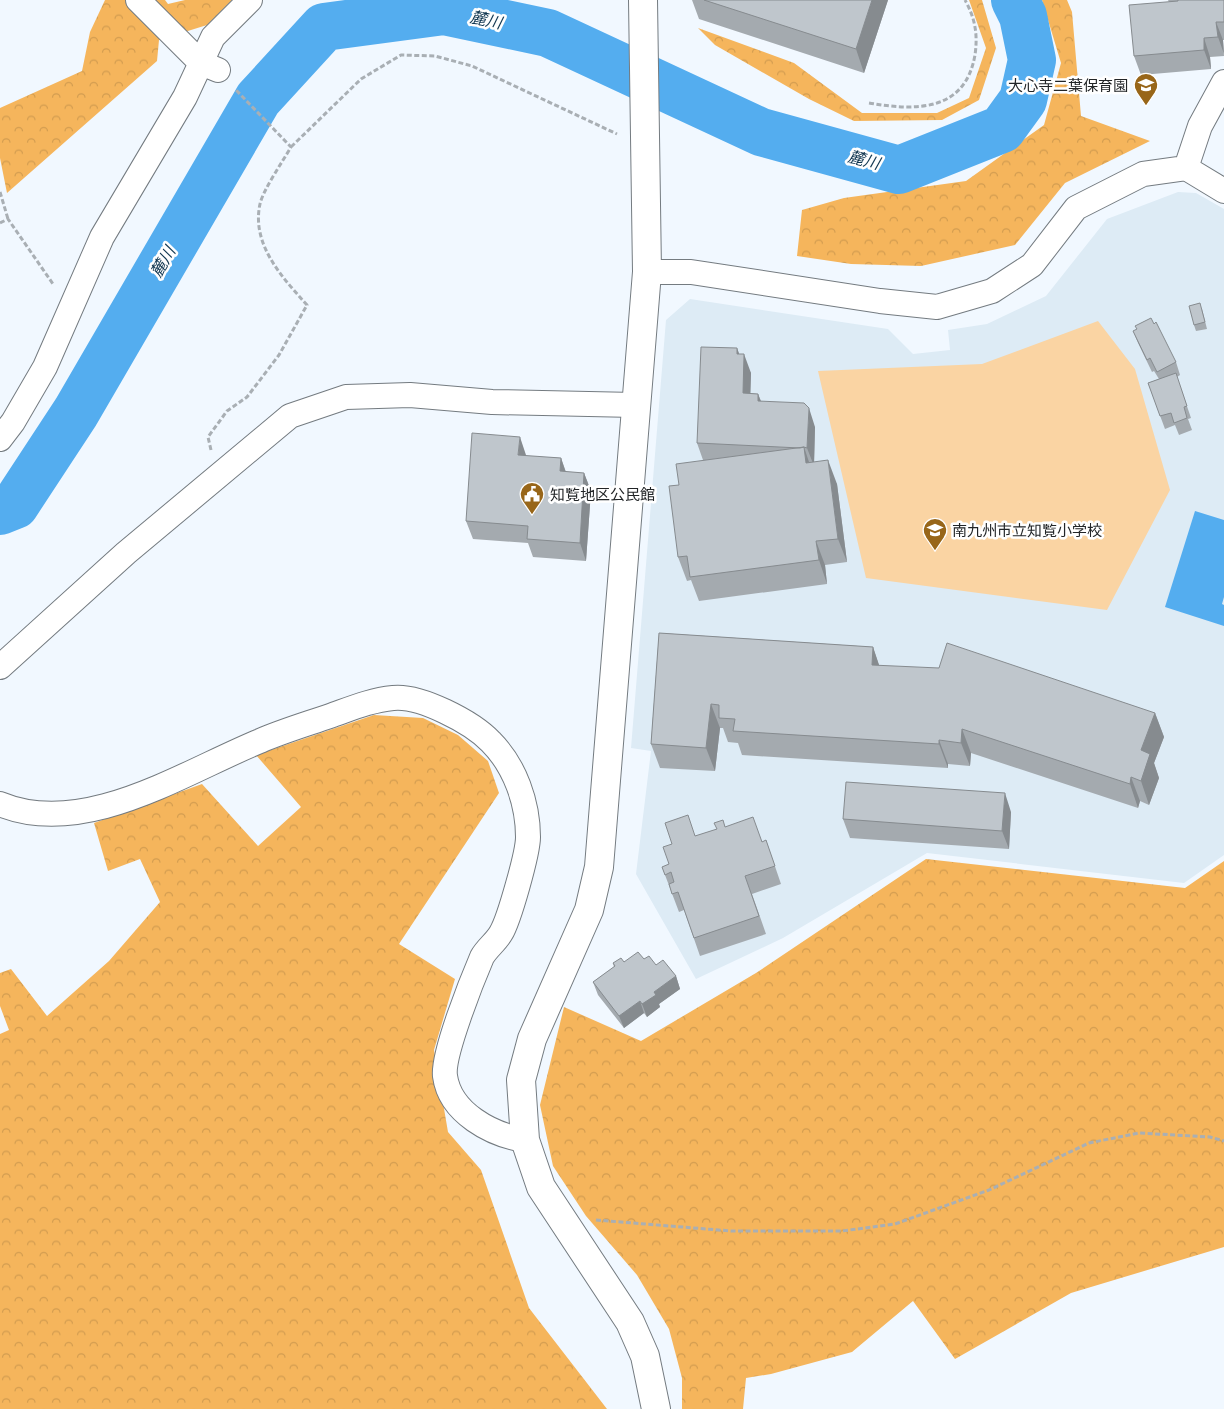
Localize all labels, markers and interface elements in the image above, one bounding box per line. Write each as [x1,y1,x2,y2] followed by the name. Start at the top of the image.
[468,7,506,33] water label: 麓川
[1133,72,1159,106] school or university icon: 大心寺二葉保育園
[1008,76,1128,95] place label: 大心寺二葉保育園
[846,147,884,174] water label: 麓川
[147,242,180,281] water label: 麓川
[519,481,545,515] public building icon: 知覧地区公民館
[550,485,655,504] place label: 知覧地区公民館
[922,517,948,551] school or university icon: 南九州市立知覧小学校
[952,521,1102,540] place label: 南九州市立知覧小学校

